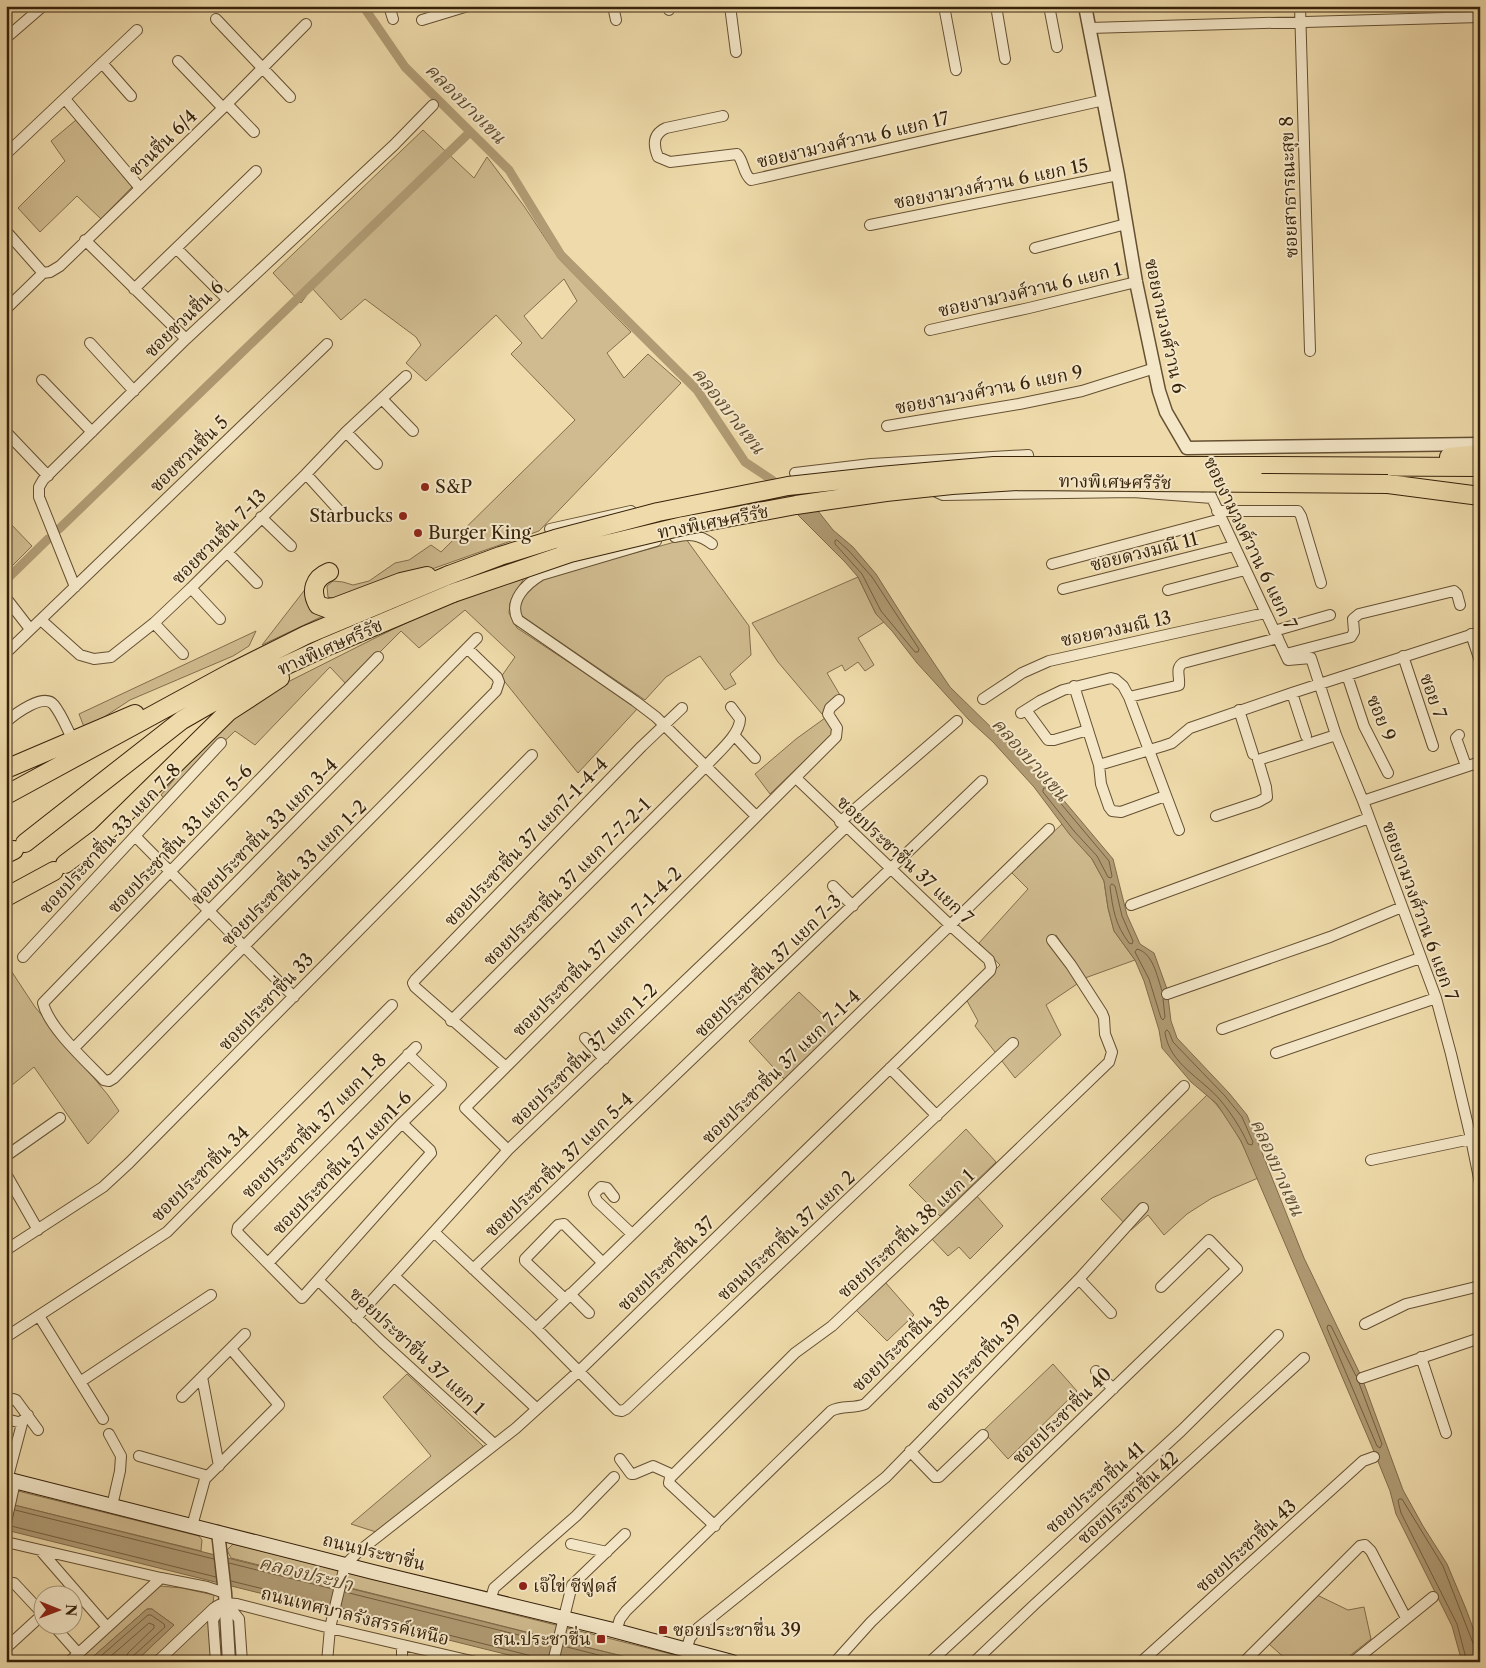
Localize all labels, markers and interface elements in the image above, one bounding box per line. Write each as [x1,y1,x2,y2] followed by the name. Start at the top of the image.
[421,58,511,149] water label: คลองบางเขน
[122,103,202,181] street label: ชวนชื่น 6/4
[755,107,951,173] street label: ซอยงามวงศ์วาน 6 แยก 17
[1276,116,1303,258] street label: ซอยสาธารณะสุข 8
[892,154,1090,214] street label: ซอยงามวงศ์วาน 6 แยก 15
[1140,257,1190,395] street label: ซอยงามวงศ์วาน 6
[936,258,1124,322] street label: ซอยงามวงศ์วาน 6 แยก 1
[138,274,228,362] street label: ซอยชวนชื่น 6
[893,361,1085,419] street label: ซอยงามวงศ์วาน 6 แยก 9
[687,362,770,459] water label: คลองบางเขน
[143,409,233,497] street label: ซอยชวนชื่น 5
[1199,453,1301,633] street label: ซอยงามวงศ์วาน 6 แยก 7
[1058,470,1172,494] street label: ทางพิเศษศรีรัช
[435,476,472,498] place label: S&P
[419,481,431,493] marker: S&P
[165,483,271,589] street label: ซอยชวนชื่น 7-13
[655,500,771,544] street label: ทางพิเศษศรีรัช
[309,505,393,527] place label: Starbucks
[397,510,409,522] marker: Starbucks
[428,522,531,544] place label: Burger King
[412,527,424,539] marker: Burger King
[1088,528,1201,576] street label: ซอยดวงมณี 11
[1059,607,1173,651] street label: ซอยดวงมณี 13
[274,614,386,680] street label: ทางพิเศษศรีรัช
[1415,671,1451,721] street label: ซอย 7
[1362,692,1400,744] street label: ซอย 9
[987,713,1074,806] water label: คลองบางเขน
[437,751,612,931] street label: ซอยประชาชื่น 37 แยก7-1-4-4
[184,752,342,910] street label: ซอยประชาชื่น 33 แยก 3-4
[32,757,185,919] street label: ซอยประชาชื่น 33 แยก 7-8
[101,758,257,918] street label: ซอยประชาชื่น 33 แยก 5-6
[832,789,980,929] street label: ซอยประชาชื่น 37 แยก 7
[476,791,656,970] street label: ซอยประชาชื่น 37 แยก 7-7-2-1
[215,794,371,950] street label: ซอยประชาชื่น 33 แยก 1-2
[1377,818,1463,1004] street label: ซอยงามวงศ์วาน 6 แยก 7
[506,861,686,1041] street label: ซอยประชาชื่น 37 แยก 7-1-4-2
[688,888,846,1042] street label: ซอยประชาชื่น 37 แยก 7-3
[212,946,318,1055] street label: ซอยประชาชื่น 33
[504,977,662,1131] street label: ซอยประชาชื่น 37 แยก 1-2
[695,983,865,1149] street label: ซอยประชาชื่น 37 แยก 7-1-4
[235,1047,391,1203] street label: ซอยประชาชื่น 37 แยก 1-8
[266,1085,416,1239] street label: ซอยประชาชื่น 37 แยก1-6
[478,1086,638,1242] street label: ซอยประชาชื่น 37 แยก 5-4
[1246,1115,1309,1220] water label: คลองบางเขน
[144,1120,254,1226] street label: ซอยประชาชื่น 34
[831,1163,979,1303] street label: ซอยประชาชื่น 38 แยก 1
[710,1164,860,1306] street label: ซอนประชาชื่น 37 แยก 2
[611,1210,719,1316] street label: ซอยประชาชื่น 37
[345,1280,492,1420] street label: ซอยประชาชื่น 37 แยก 1
[845,1289,955,1396] street label: ซอยประชาชื่น 38
[919,1307,1026,1417] street label: ซอยประชาชื่น 39
[1006,1361,1116,1469] street label: ซอยประชาชื่น 40
[1039,1435,1149,1538] street label: ซอยประชาชื่น 41
[1071,1445,1183,1549] street label: ซอยประชาชื่น 42
[1189,1493,1301,1597] street label: ซอยประชาชื่น 43
[320,1526,429,1575] street label: ถนนประชาชื่น
[257,1551,356,1596] water label: คลองประปา
[533,1574,617,1597] place label: เจ๊ไข่ ซีฟูดส์
[517,1580,529,1592] marker: เจ๊ไข่ ซีฟูดส์
[259,1582,451,1650] street label: ถนนเทศบาลรังสรรค์เหนือ
[32,1586,82,1636] north arrow
[62,1604,80,1616] text: N
[673,1616,801,1641] place label: ซอยประชาชื่น 39
[657,1624,669,1636] marker: ซอยประชาชื่น 39
[493,1625,591,1650] place label: สน.ประชาชื่น
[595,1633,607,1645] marker: สน.ประชาชื่น

